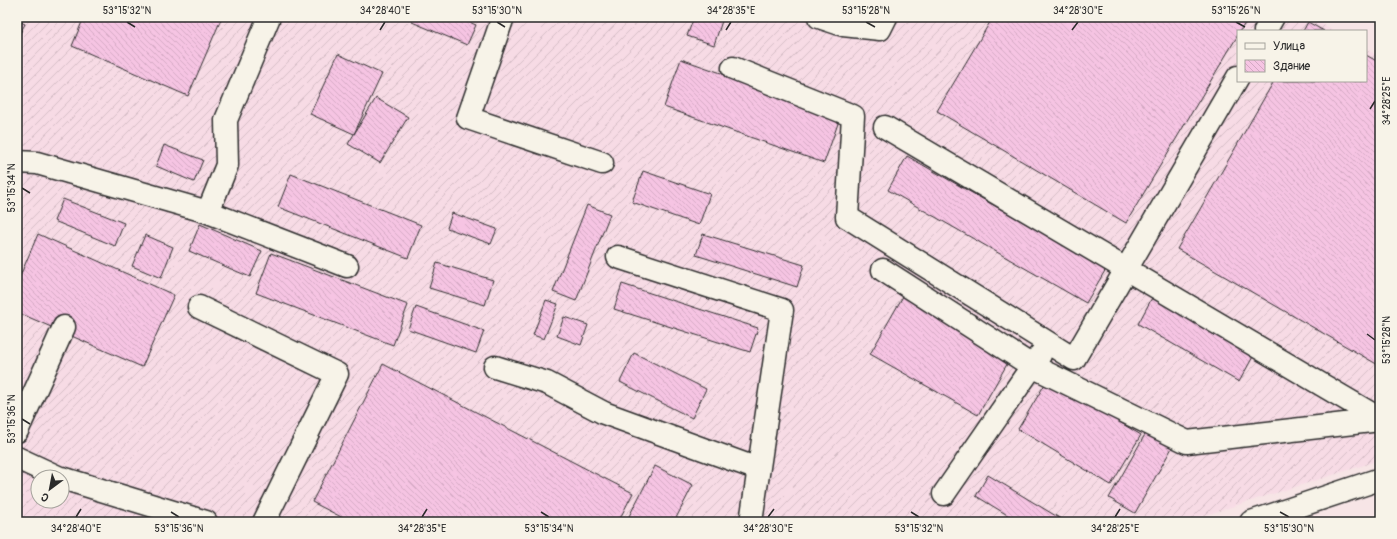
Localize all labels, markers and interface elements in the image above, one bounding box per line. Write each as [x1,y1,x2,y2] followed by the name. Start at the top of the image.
[103,5,152,17] text: 53°15'32"N
[360,5,410,17] text: 34°28'40"E
[472,5,522,17] text: 53°15'30"N
[707,5,755,17] text: 34°28'35"E
[842,5,890,17] text: 53°15'28"N
[1053,5,1103,17] text: 34°28'30"E
[1212,5,1261,17] text: 53°15'26"N
[1237,30,1367,82] legend
[1273,39,1305,54] text: Улица
[1273,59,1310,74] text: Здание
[1381,77,1393,125] text: 34°28'25"E
[6,163,18,212] text: 53°15'34"N
[1381,316,1393,364] text: 53°15'28"N
[6,394,18,443] text: 53°15'36"N
[30,469,70,509] north arrow
[38,490,51,504] text: С
[51,523,101,535] text: 34°28'40"E
[155,523,204,535] text: 53°15'36"N
[398,523,446,535] text: 34°28'35"E
[525,523,574,535] text: 53°15'34"N
[743,523,793,535] text: 34°28'30"E
[895,523,944,535] text: 53°15'32"N
[1091,523,1139,535] text: 34°28'25"E
[1264,523,1314,535] text: 53°15'30"N

